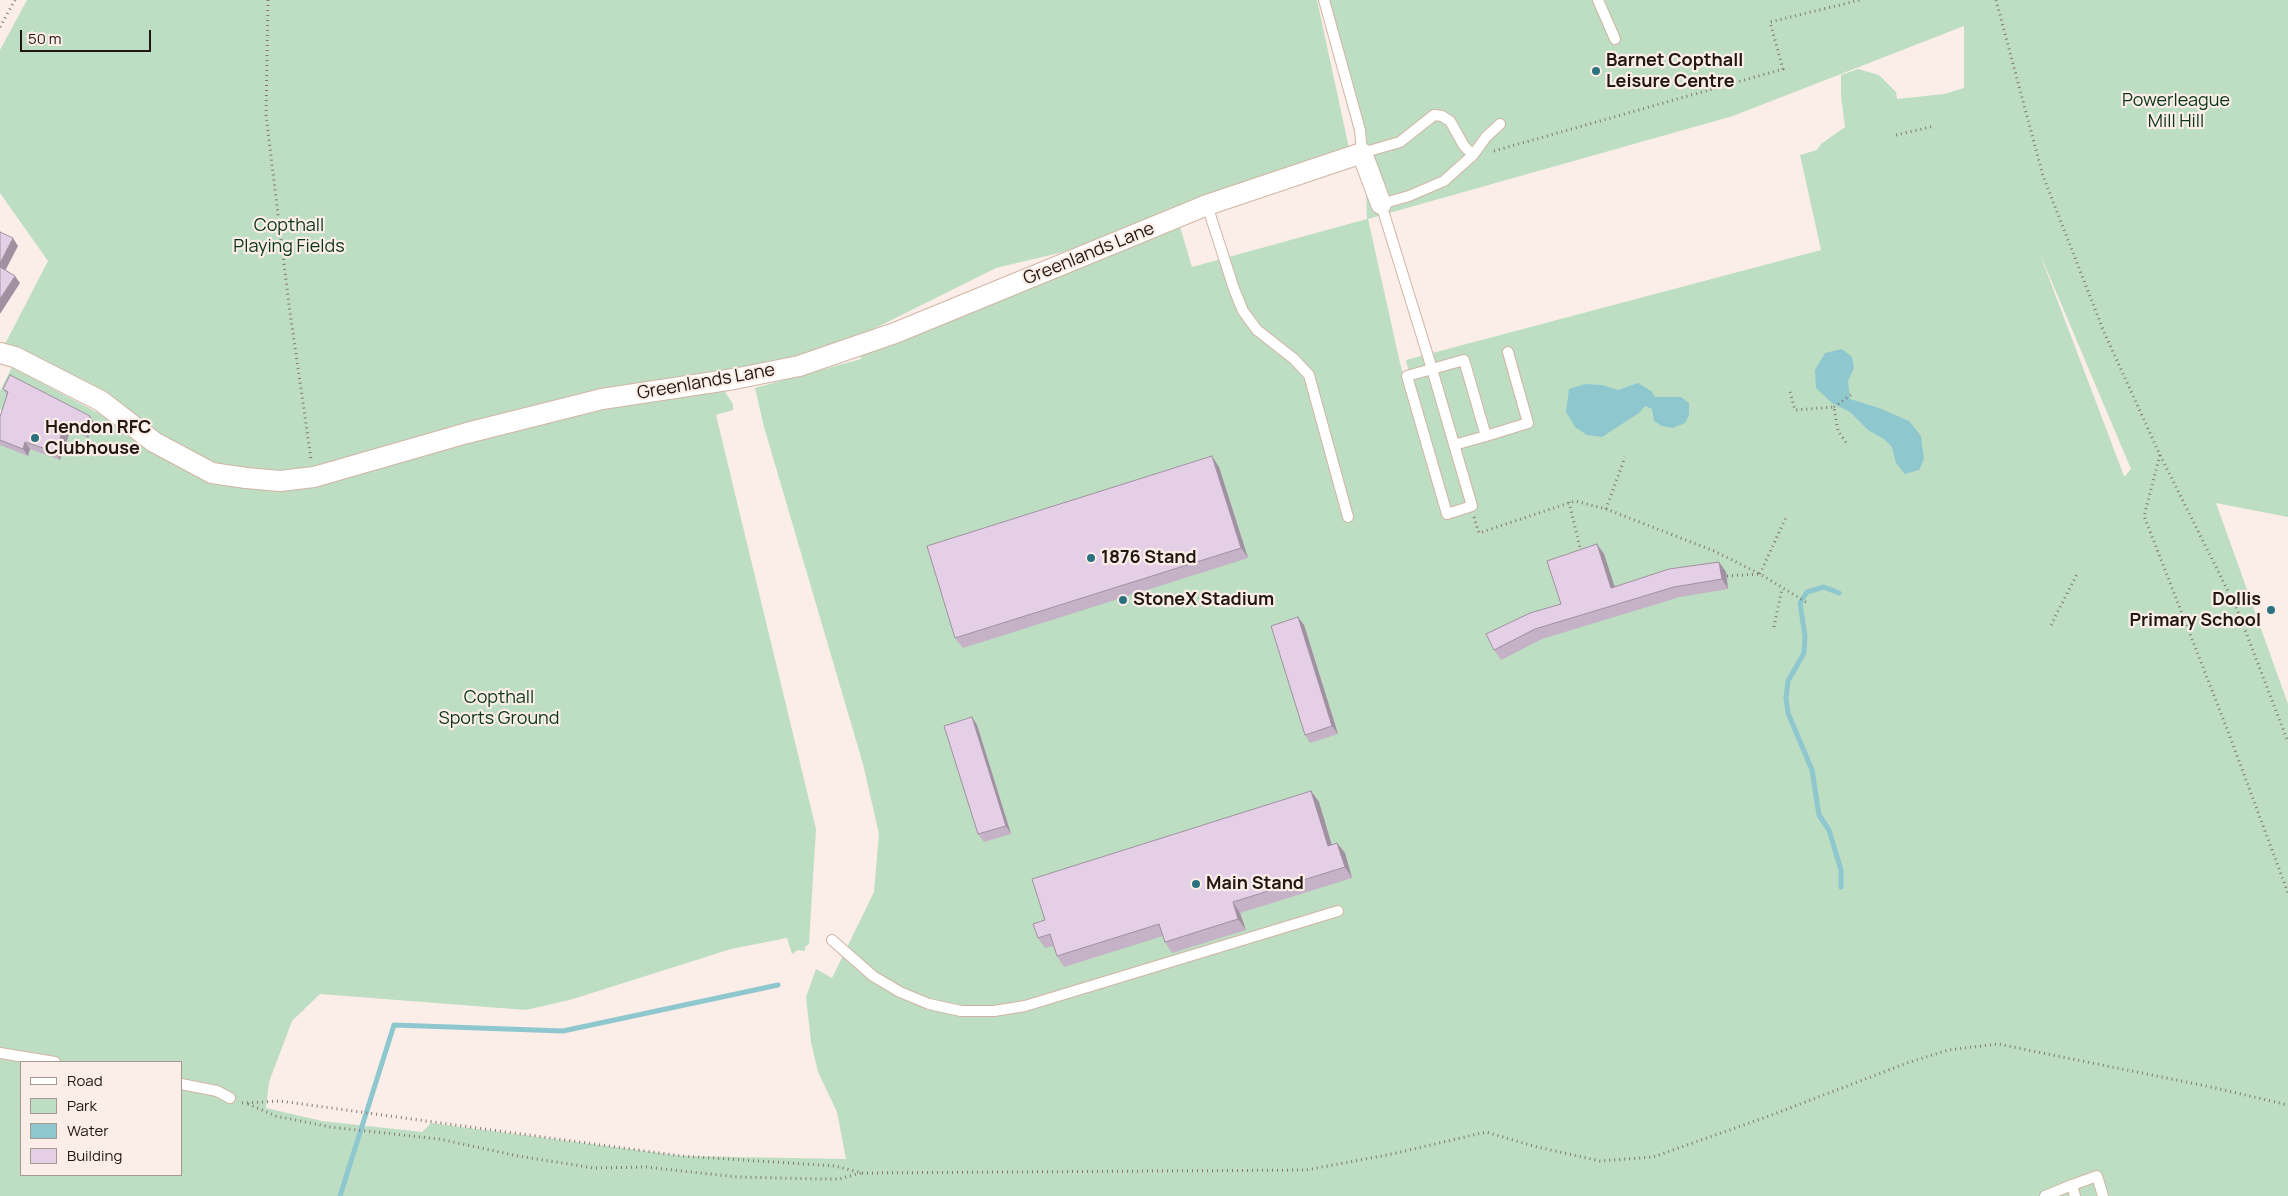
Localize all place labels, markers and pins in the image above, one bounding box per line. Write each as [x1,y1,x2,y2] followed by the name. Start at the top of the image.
[1606,50,1743,92] place label: Barnet Copthall Leisure Centre
[1590,65,1602,77] marker: Barnet Copthall Leisure Centre
[45,417,151,459] place label: Hendon RFC Clubhouse
[29,432,41,444] marker: Hendon RFC Clubhouse
[1101,547,1197,569] place label: 1876 Stand
[1085,552,1097,564] marker: 1876 Stand
[1133,589,1274,611] place label: StoneX Stadium
[2129,589,2261,632] place label: Dollis Primary School
[1117,594,1129,606] marker: StoneX Stadium
[2265,604,2277,616] marker: Dollis Primary School
[1206,873,1304,895] place label: Main Stand
[1190,878,1202,890] marker: Main Stand

